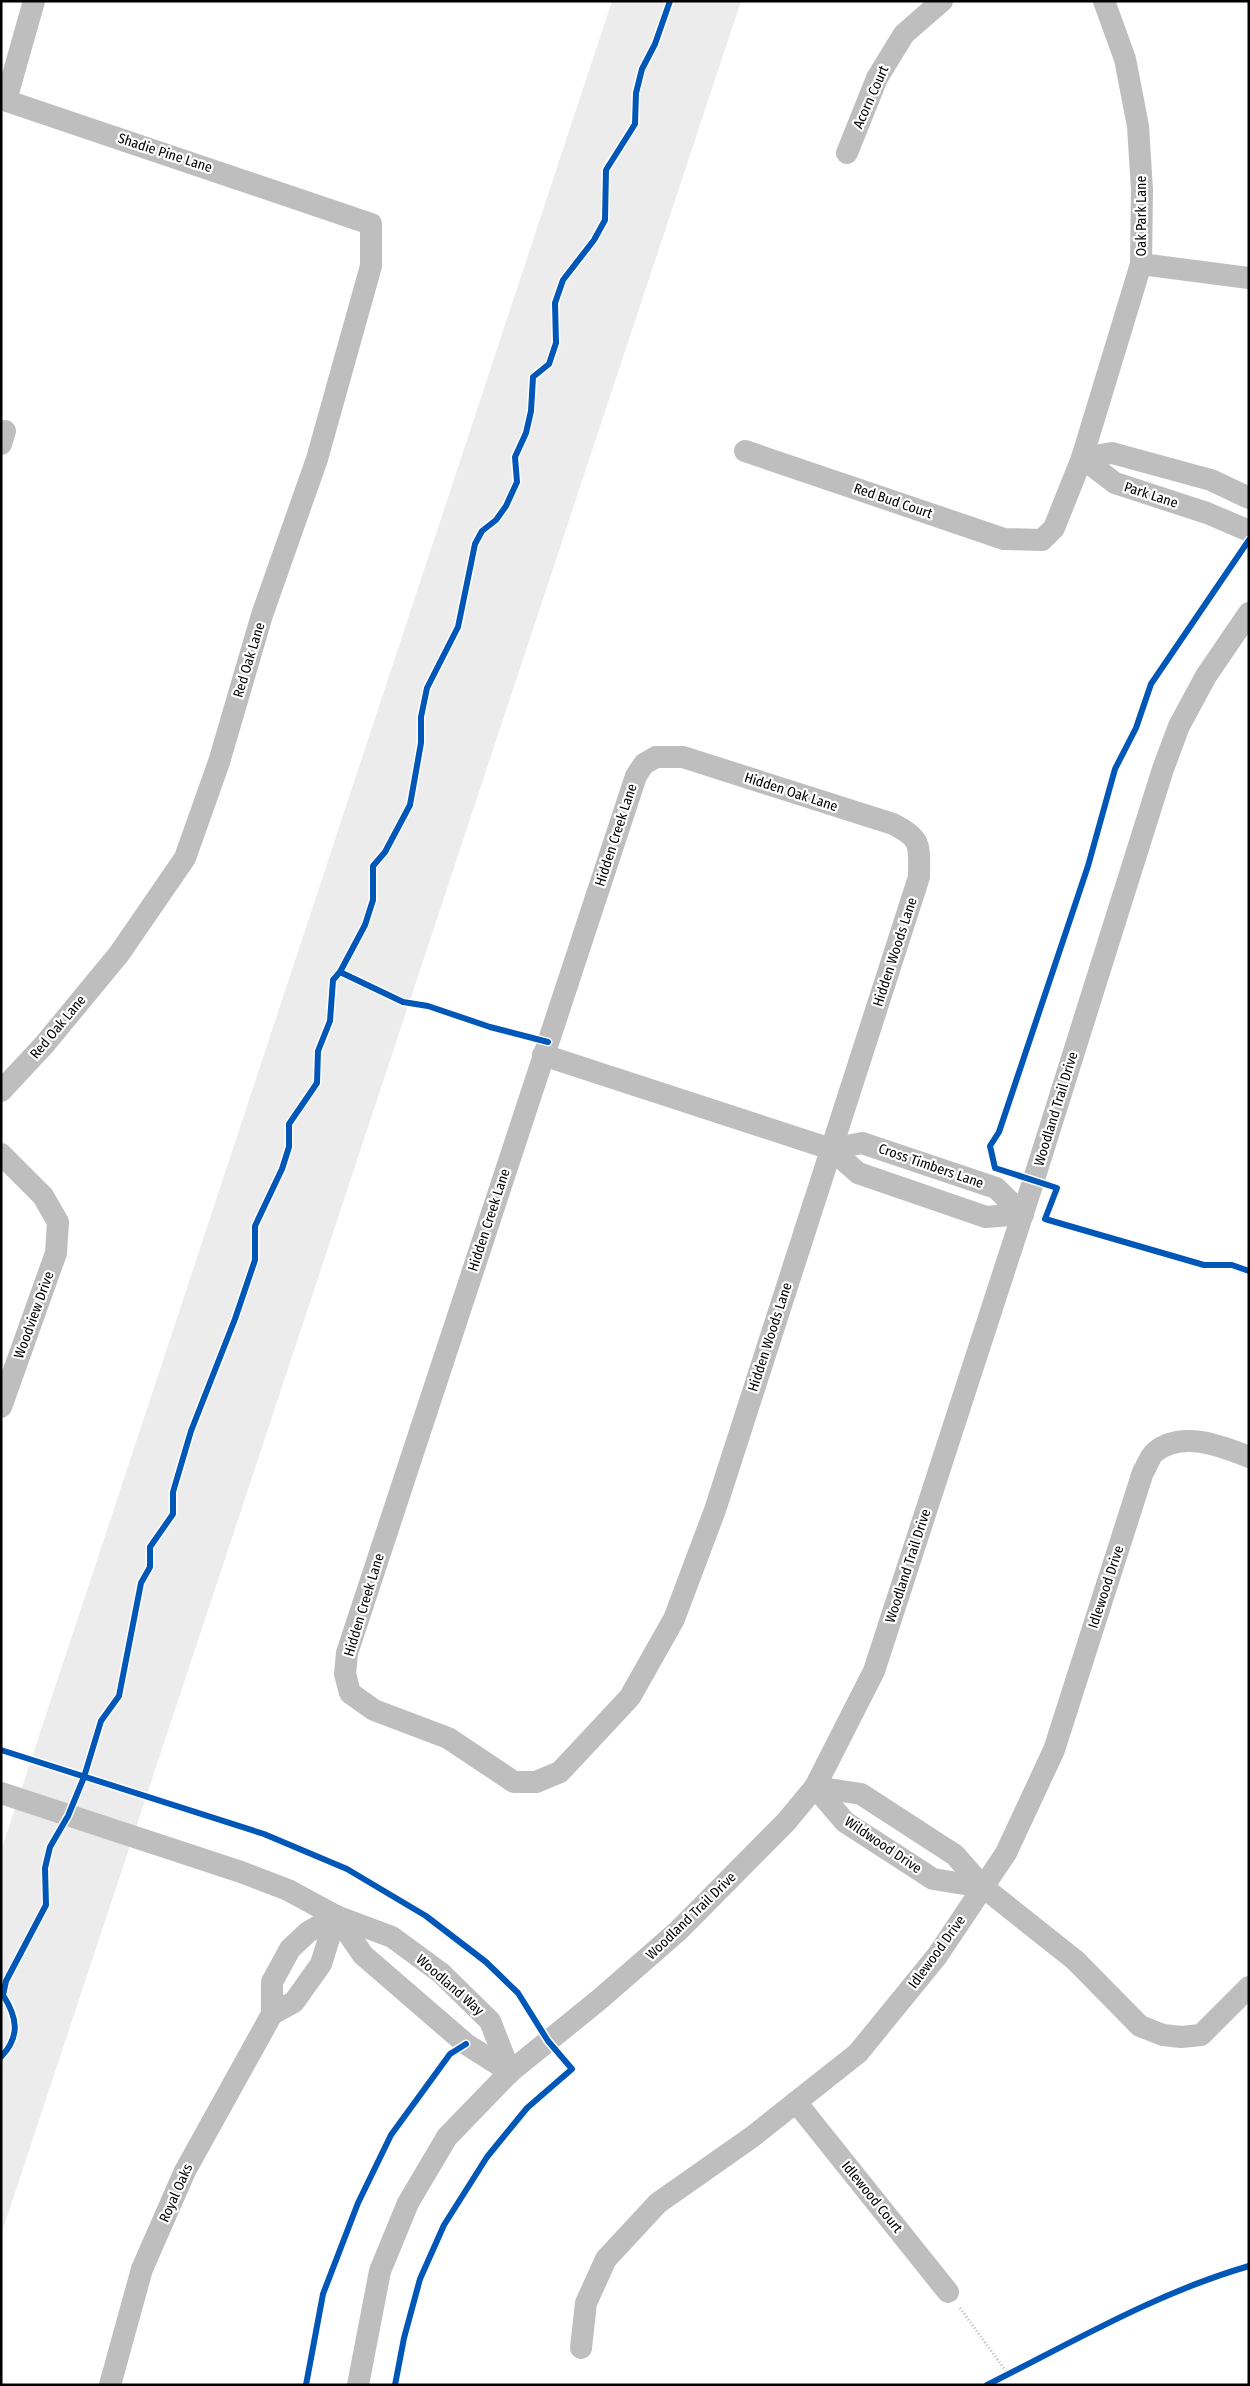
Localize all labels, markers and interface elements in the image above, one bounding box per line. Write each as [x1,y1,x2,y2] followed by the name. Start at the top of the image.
[850,63,893,131] street label: Acorn Court
[116,130,214,176] street label: Shadie Pine Lane
[1133,176,1150,256] street label: Oak Park Lane
[1122,478,1180,512] street label: Park Lane
[852,480,935,523] street label: Red Bud Court
[230,620,269,700] street label: Red Oak Lane
[742,769,840,815] street label: Hidden Oak Lane
[591,781,641,888] street label: Hidden Creek Lane
[869,895,921,1009] street label: Hidden Woods Lane
[27,992,90,1062] street label: Red Oak Lane
[1031,1050,1082,1168] street label: Woodland Trail Drive
[876,1140,986,1192] street label: Cross Timbers Lane
[464,1166,514,1273] street label: Hidden Creek Lane
[10,1269,58,1361] street label: Woodview Drive
[744,1280,796,1394] street label: Hidden Woods Lane
[882,1507,934,1625] street label: Woodland Trail Drive
[1085,1543,1127,1631] street label: Idlewood Drive
[340,1551,388,1659] street label: Hidden Creek Lane
[841,1813,925,1877] street label: Wildwood Drive
[642,1869,740,1963] street label: Woodland Trail Drive
[905,1912,969,1992] street label: Idlewood Drive
[413,1951,488,2020] street label: Woodland Way
[838,2158,906,2237] street label: Idlewood Court
[156,2161,196,2225] street label: Royal Oaks

